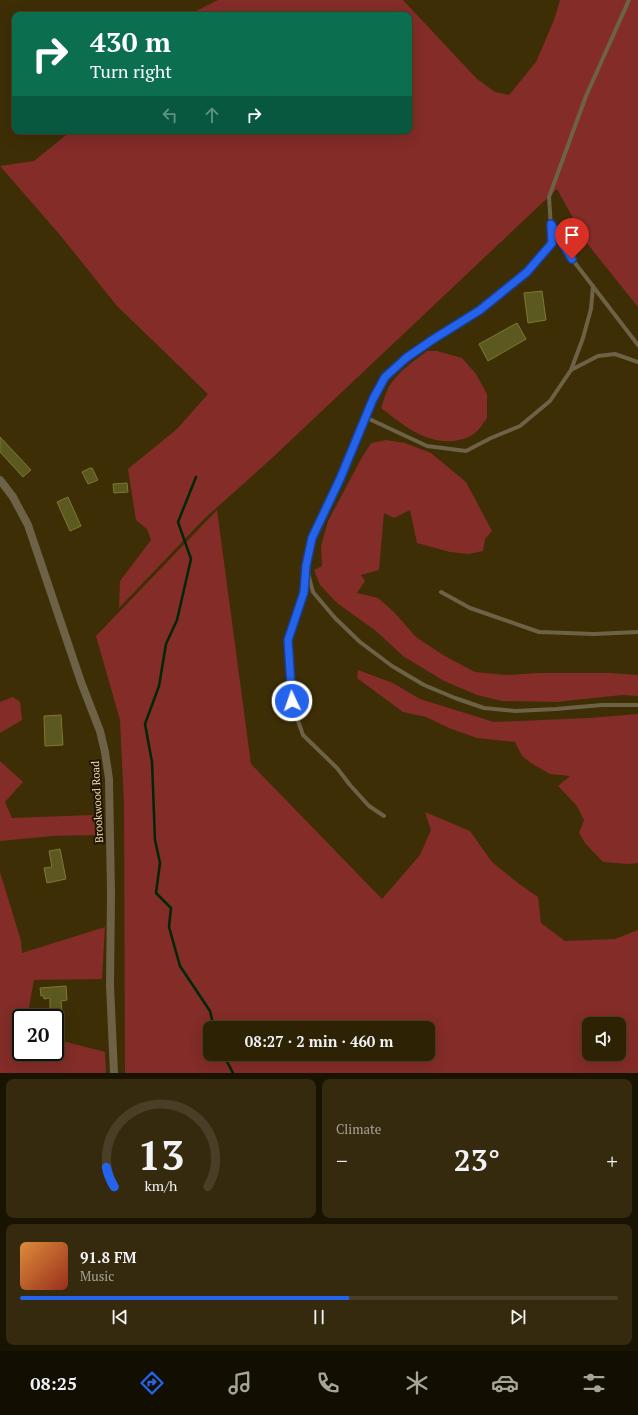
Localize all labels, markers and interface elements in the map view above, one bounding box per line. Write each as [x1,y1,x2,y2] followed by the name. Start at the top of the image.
[90,23,171,60] text: 430 m
[24,28,76,80] icon: right
[90,59,172,83] text: Turn right
[159,104,181,126] icon: left
[201,104,223,126] icon: ahead
[243,104,265,126] icon: right
[555,218,589,259] pin
[561,224,583,246] icon: arrive
[271,680,313,722] position arrow
[88,761,106,843] street label: Brookwood Road
[12,1009,64,1061] speed limit sign: 20
[582,1017,626,1061] map controls
[582,1017,626,1061] button: sound
[245,1031,393,1051] text: 08:27 · 2 min · 460 m
[336,1120,381,1138] text: Climate
[137,1126,185,1181] text: 13
[454,1140,500,1180] text: 23°
[336,1146,348,1175] text: −
[606,1146,618,1175] text: +
[145,1175,178,1194] text: km/h
[80,1247,137,1267] text: 91.8 FM
[80,1267,114,1285] text: Music
[109,1306,131,1328] icon: previous
[308,1306,330,1328] icon: pause
[507,1306,529,1328] icon: next
[138,1369,166,1397] icon: directions
[226,1369,254,1397] icon: music
[314,1369,342,1397] icon: phone
[403,1369,431,1397] icon: climate
[491,1369,519,1397] icon: car
[580,1369,608,1397] icon: filters
[30,1371,77,1395] text: 08:25

